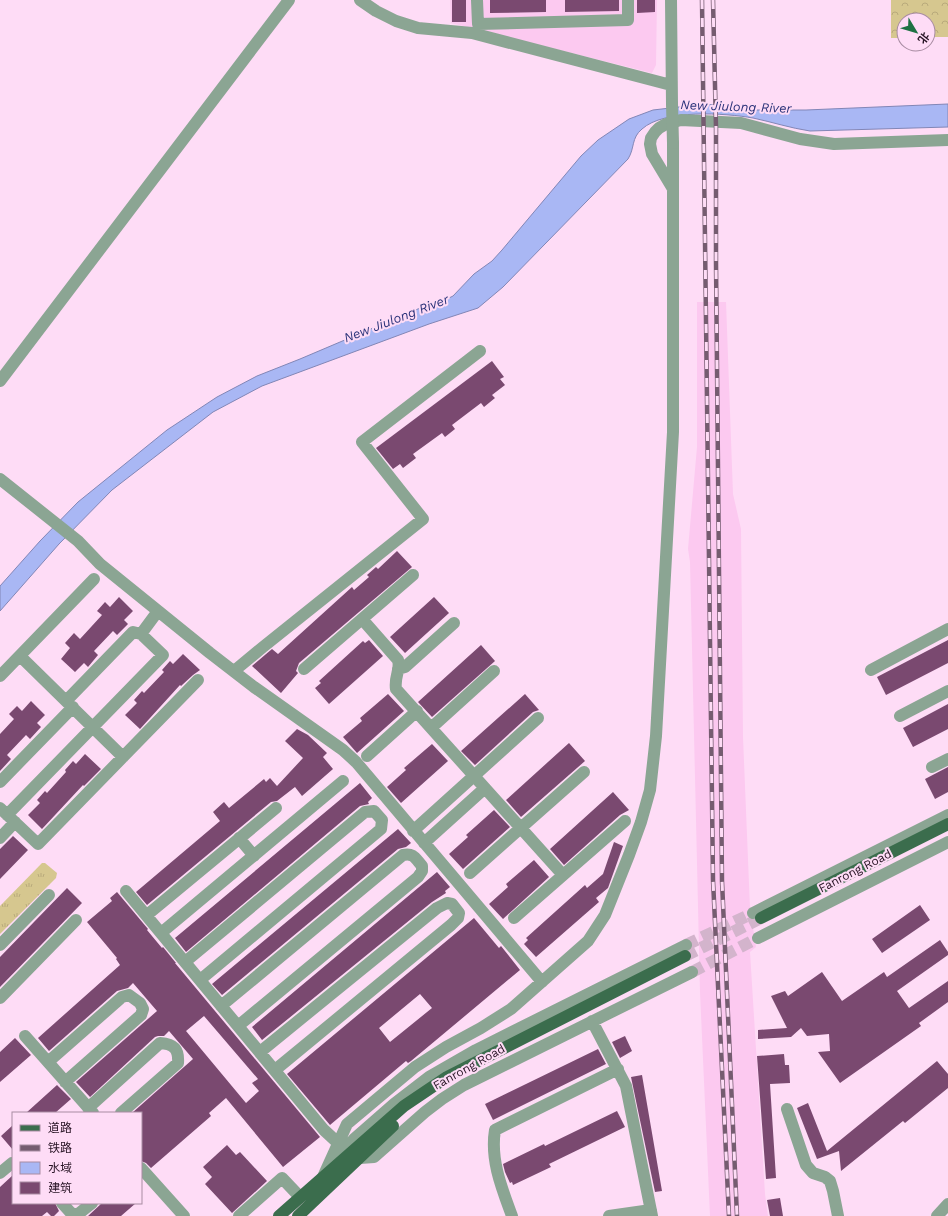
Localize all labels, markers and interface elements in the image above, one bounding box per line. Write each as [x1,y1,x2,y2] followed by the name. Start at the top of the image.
[896,12,936,52] north arrow
[915,30,932,46] text: 北
[680,97,793,116] water label: New Jiulong River
[342,291,452,345] water label: New Jiulong River
[816,847,894,895] street label: Fanrong Road
[431,1041,507,1093] street label: Fanrong Road
[12,1112,142,1204] legend
[48,1121,72,1135] text: 道路
[48,1141,72,1155] text: 铁路
[48,1161,72,1175] text: 水域
[48,1181,72,1195] text: 建筑

